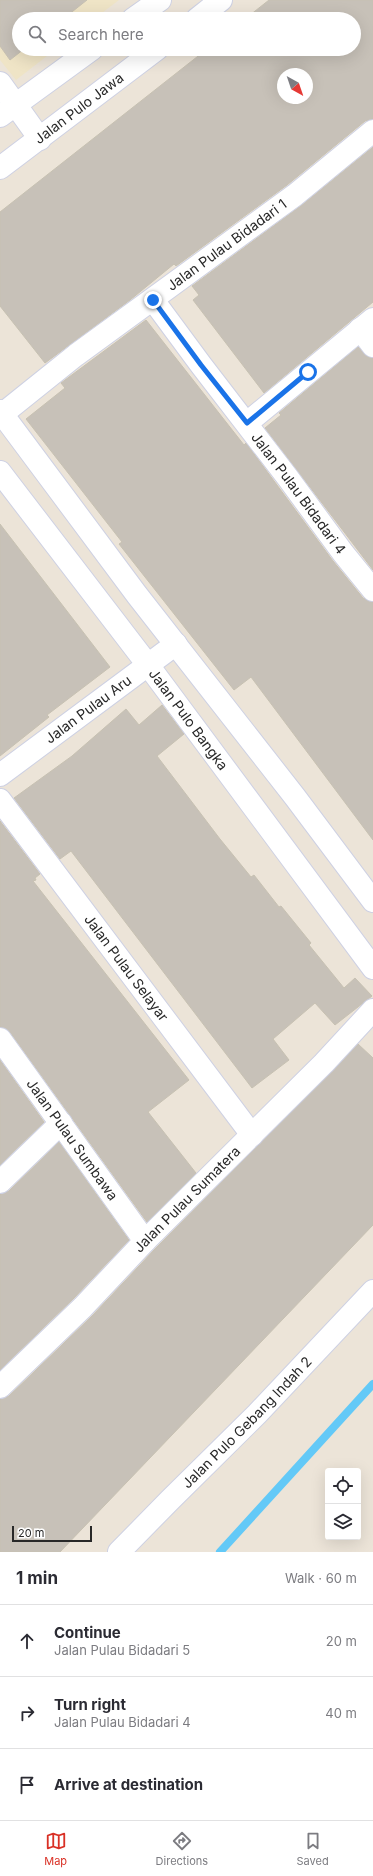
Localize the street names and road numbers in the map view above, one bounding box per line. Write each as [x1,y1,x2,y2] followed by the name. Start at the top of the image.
[31,69,127,147] street label: Jalan Pulo Jawa
[163,195,290,294] street label: Jalan Pulau Bidadari 1
[248,429,350,557] street label: Jalan Pulau Bidadari 4
[146,665,232,773] street label: Jalan Pulo Bangka
[41,671,134,747] street label: Jalan Pulau Aru
[81,911,172,1024] street label: Jalan Pulau Selayar
[23,1075,122,1204] street label: Jalan Pulau Sumbawa
[130,1142,243,1256] street label: Jalan Pulau Sumatera
[178,1353,315,1491] street label: Jalan Pulo Gebang Indah 2

